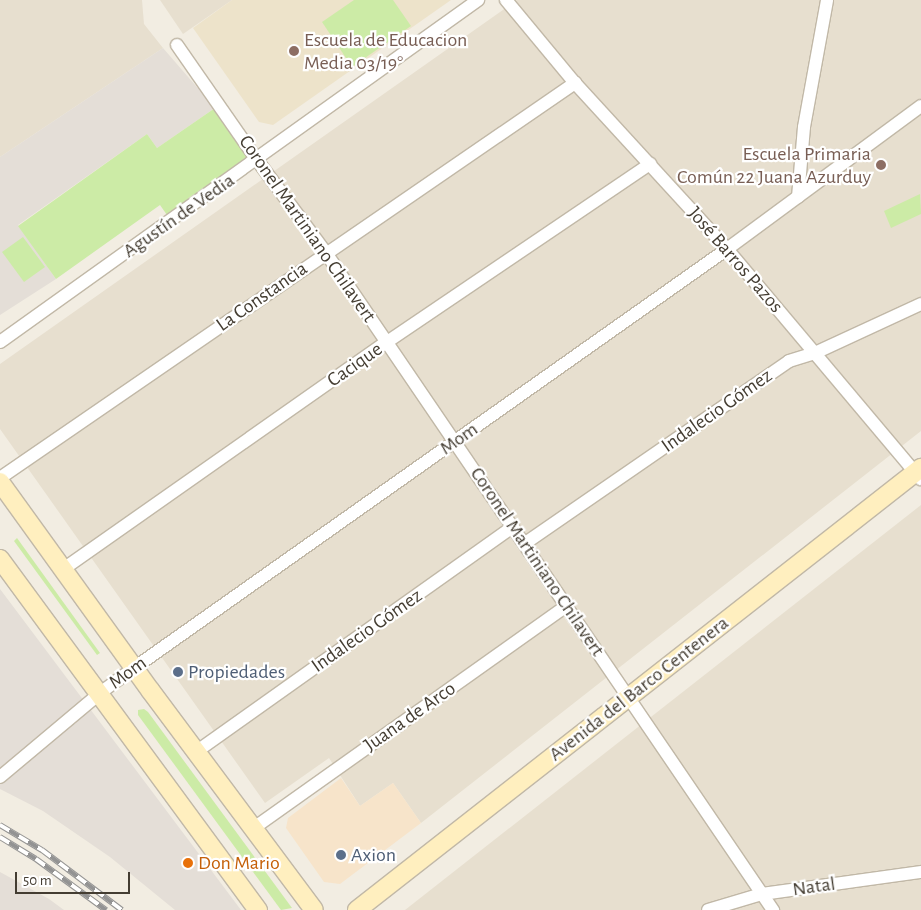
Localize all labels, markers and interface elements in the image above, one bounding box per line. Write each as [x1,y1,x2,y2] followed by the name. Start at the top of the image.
[304,28,467,75] place label: Escuela de Educacion Media 03/19°
[288,45,300,57] marker: Escuela de Educacion Media 03/19°
[233,131,381,327] street label: Coronel Martiniano Chilavert
[677,142,871,189] place label: Escuela Primaria Común 22 Juana Azurduy
[875,159,887,171] marker: Escuela Primaria Común 22 Juana Azurduy
[119,169,239,263] street label: Agustín de Vedia
[682,202,788,318] street label: José Barros Pazos
[212,257,312,337] street label: La Constancia
[323,337,387,393] street label: Cacique
[657,364,777,458] street label: Indalecio Gómez
[435,417,483,461] street label: Mom
[465,463,609,661] street label: Coronel Martiniano Chilavert
[307,584,427,678] street label: Indalecio Gómez
[544,611,734,767] street label: Avenida del Barco Centenera
[104,651,152,695] street label: Mom
[188,660,285,684] place label: Propiedades
[172,666,184,678] marker: Propiedades
[360,677,460,757] street label: Juana de Arco
[351,843,396,867] place label: Axion
[335,849,347,861] marker: Axion
[198,851,280,875] place label: Don Mario
[182,857,194,869] marker: Don Mario
[18,862,132,894] scale bar
[791,872,837,902] street label: Natal
[23,873,52,888] text: 50 m

